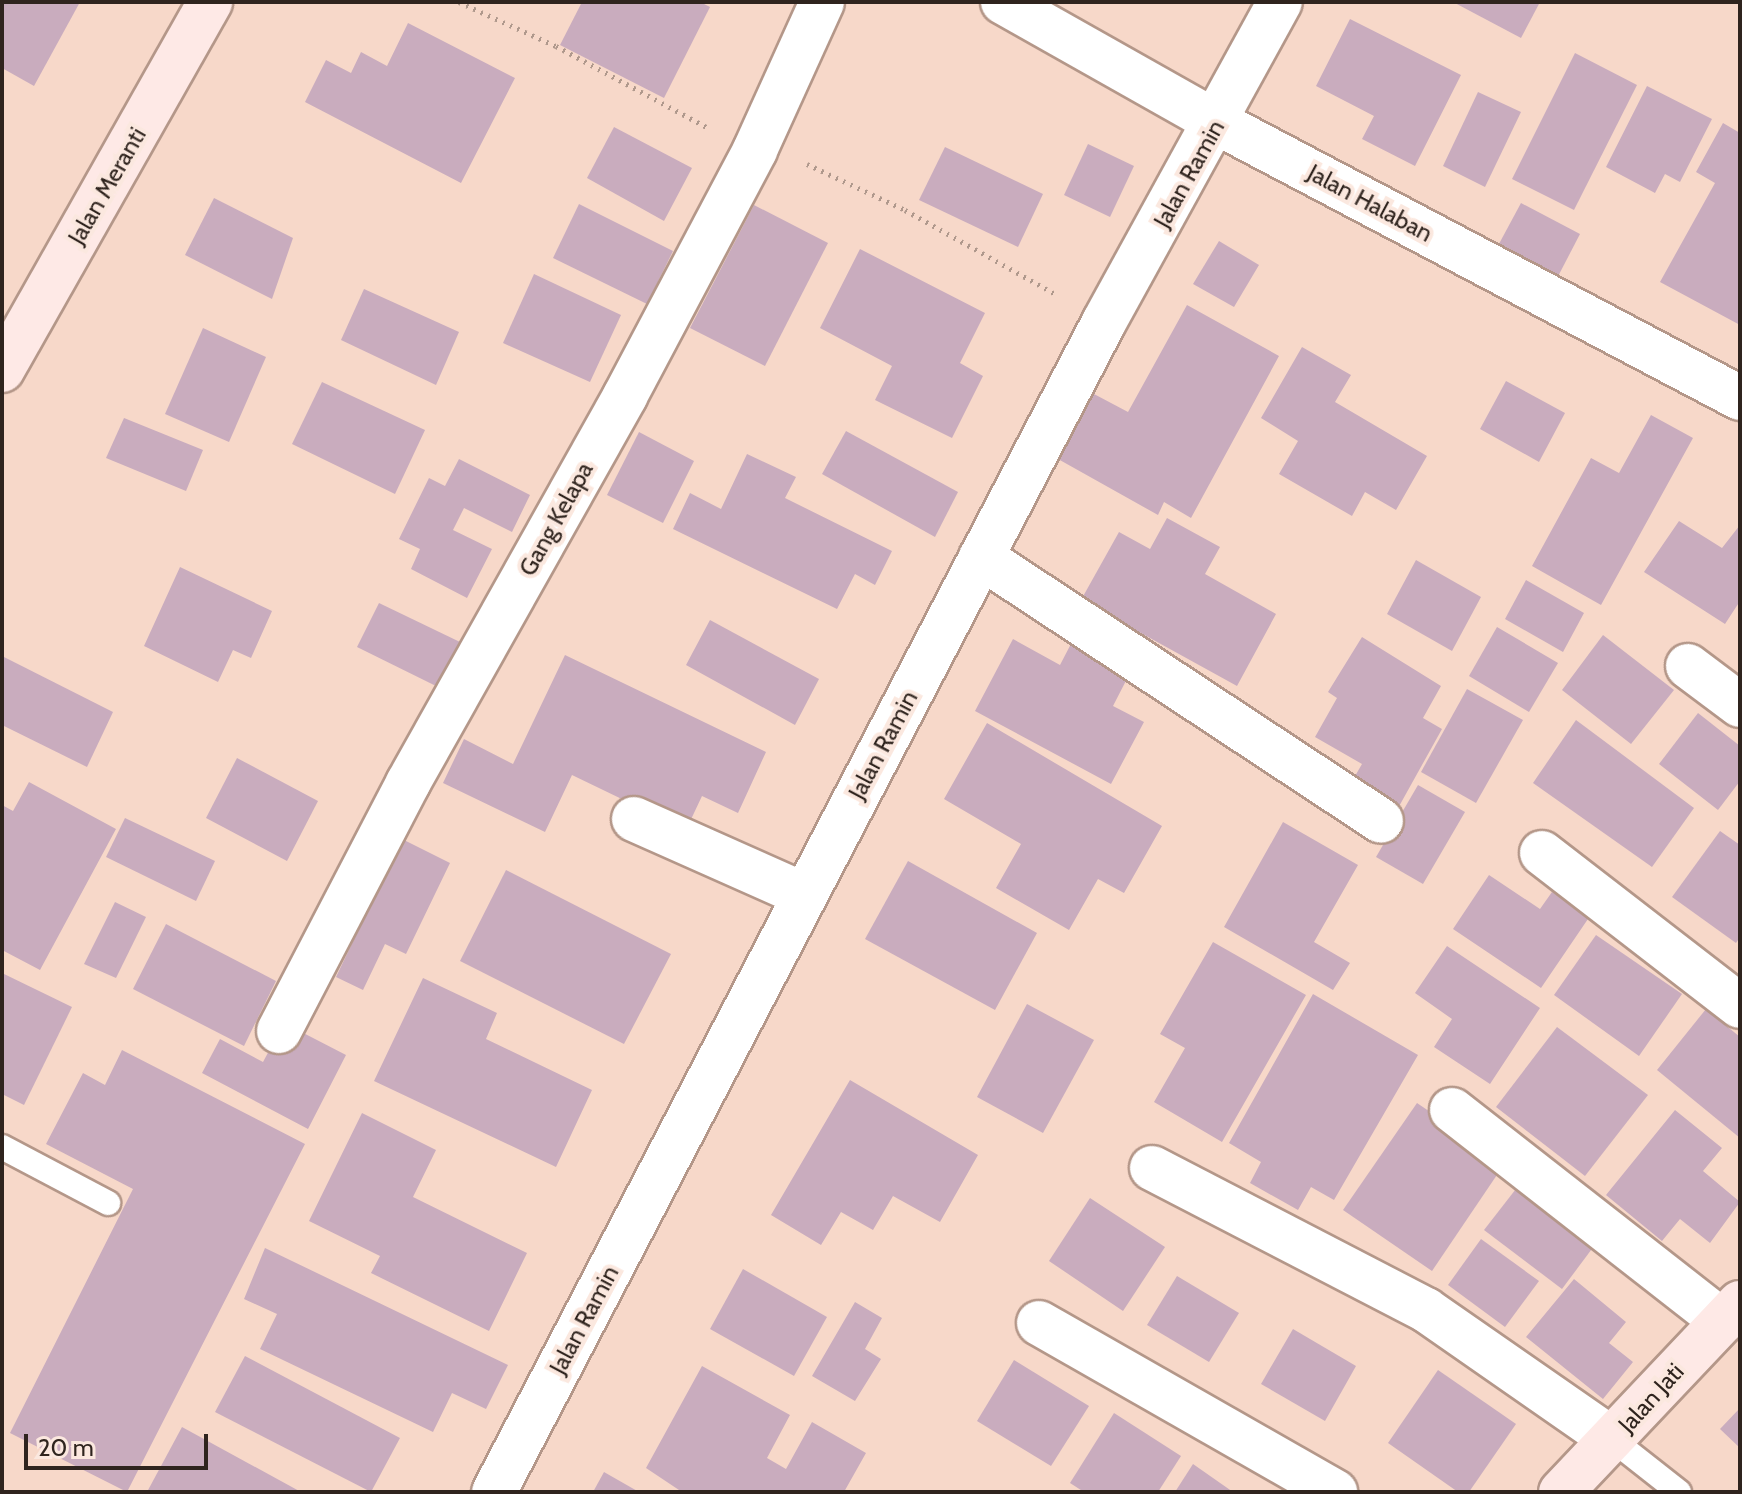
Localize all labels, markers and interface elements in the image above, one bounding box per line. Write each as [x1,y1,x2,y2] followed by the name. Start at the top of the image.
[1148,115,1230,233] street label: Jalan Ramin
[62,122,152,250] street label: Jalan Meranti
[1303,158,1437,248] street label: Jalan Halaban
[513,457,599,581] street label: Gang Kelapa
[842,686,924,804] street label: Jalan Ramin
[543,1261,625,1379] street label: Jalan Ramin
[1612,1357,1690,1439] street label: Jalan Jati
[28,1418,212,1468] scale bar
[38,1433,94,1462] text: 20 m

